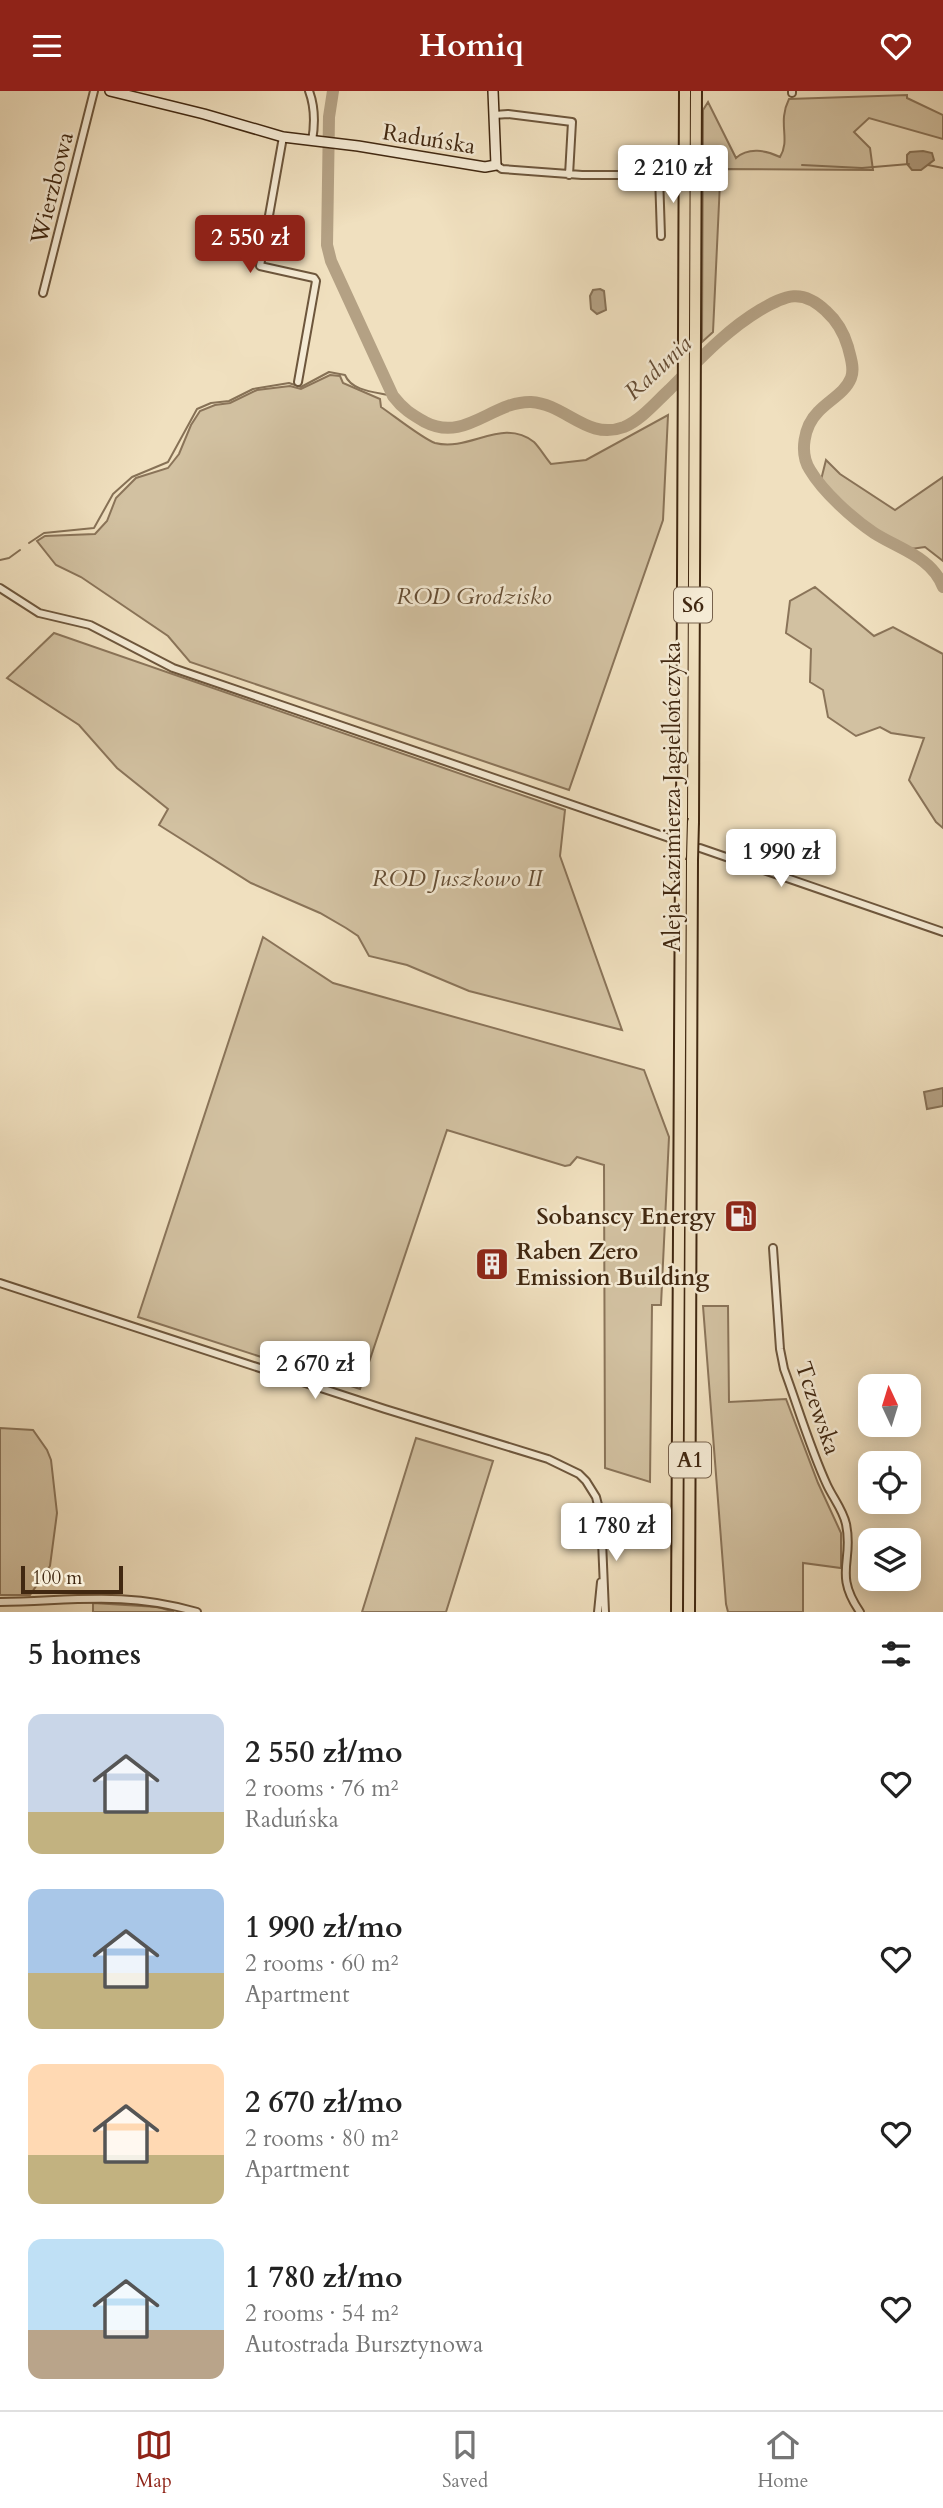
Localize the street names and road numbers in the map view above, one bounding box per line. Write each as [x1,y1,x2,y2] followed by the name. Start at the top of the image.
[380,116,478,162] street label: Raduńska
[23,129,81,248] street label: Wierzbowa
[674,587,712,623] road number: S6
[657,642,688,952] street label: Aleja Kazimierza Jagiellończyka
[788,1357,848,1459] street label: Tczewska
[669,1443,711,1477] road number: A1

